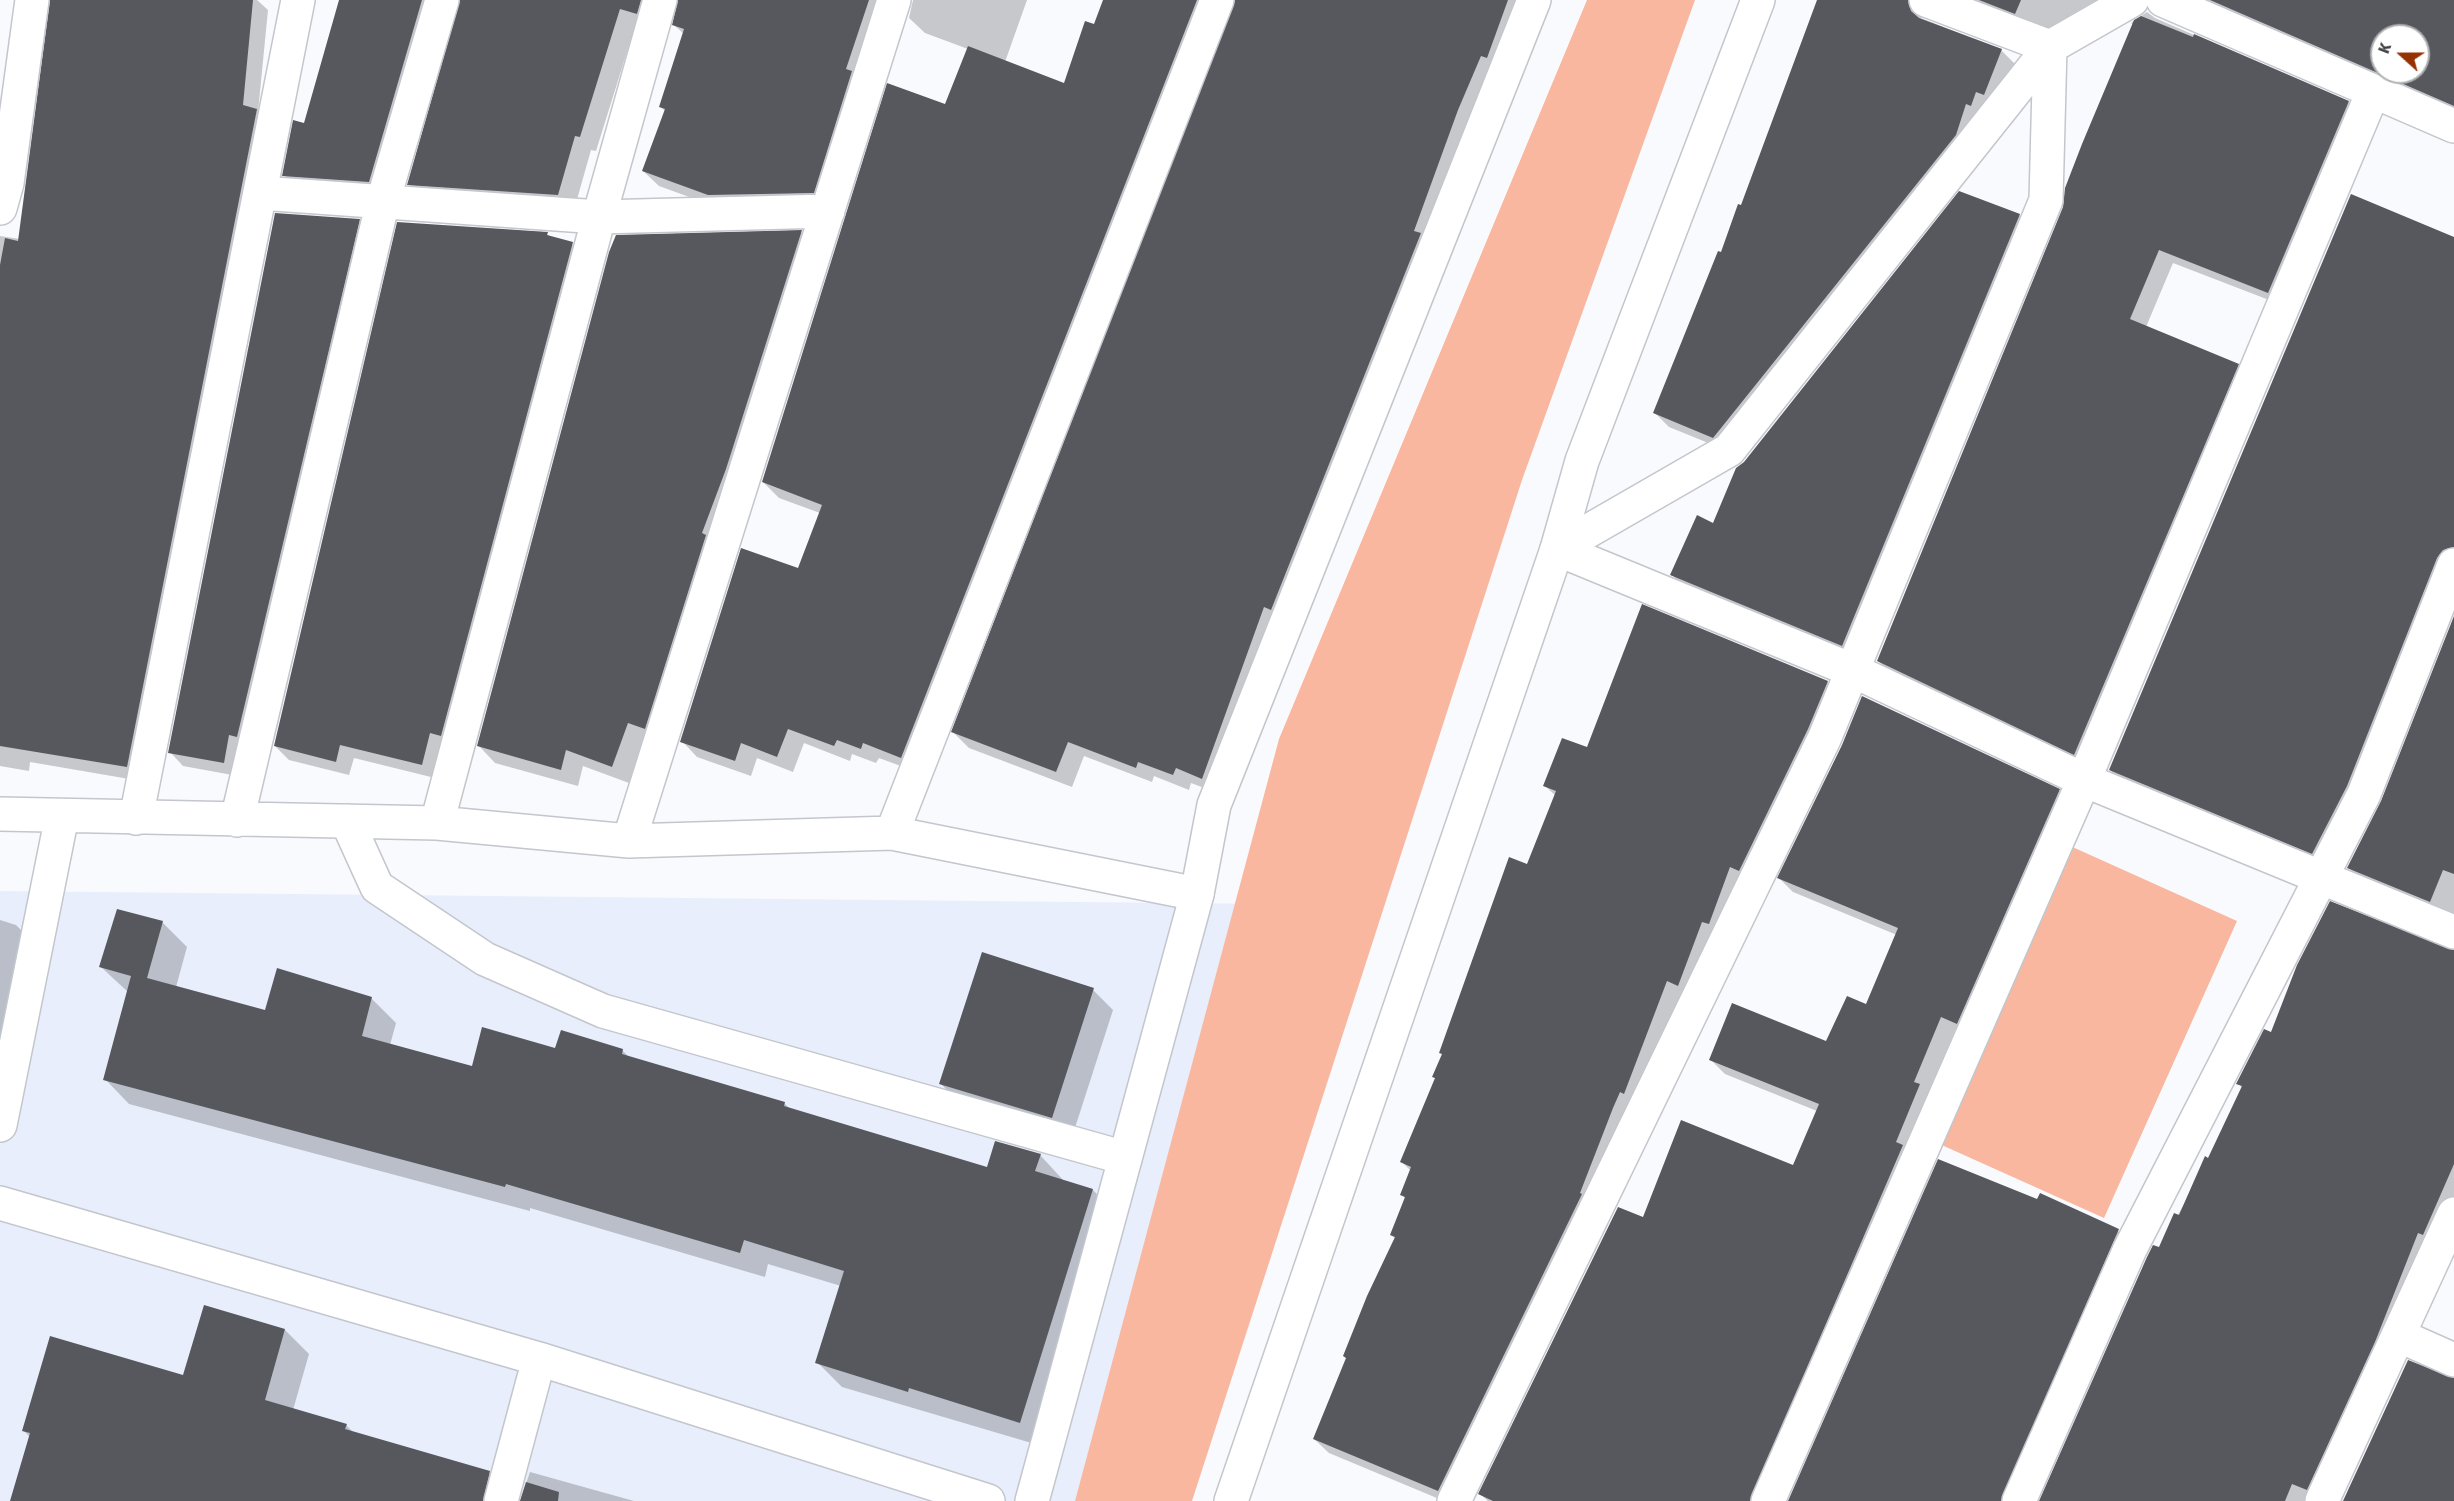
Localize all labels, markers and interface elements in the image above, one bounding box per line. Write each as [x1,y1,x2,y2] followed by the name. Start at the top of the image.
[2370,24,2430,84] north arrow
[2374,40,2395,56] text: K

